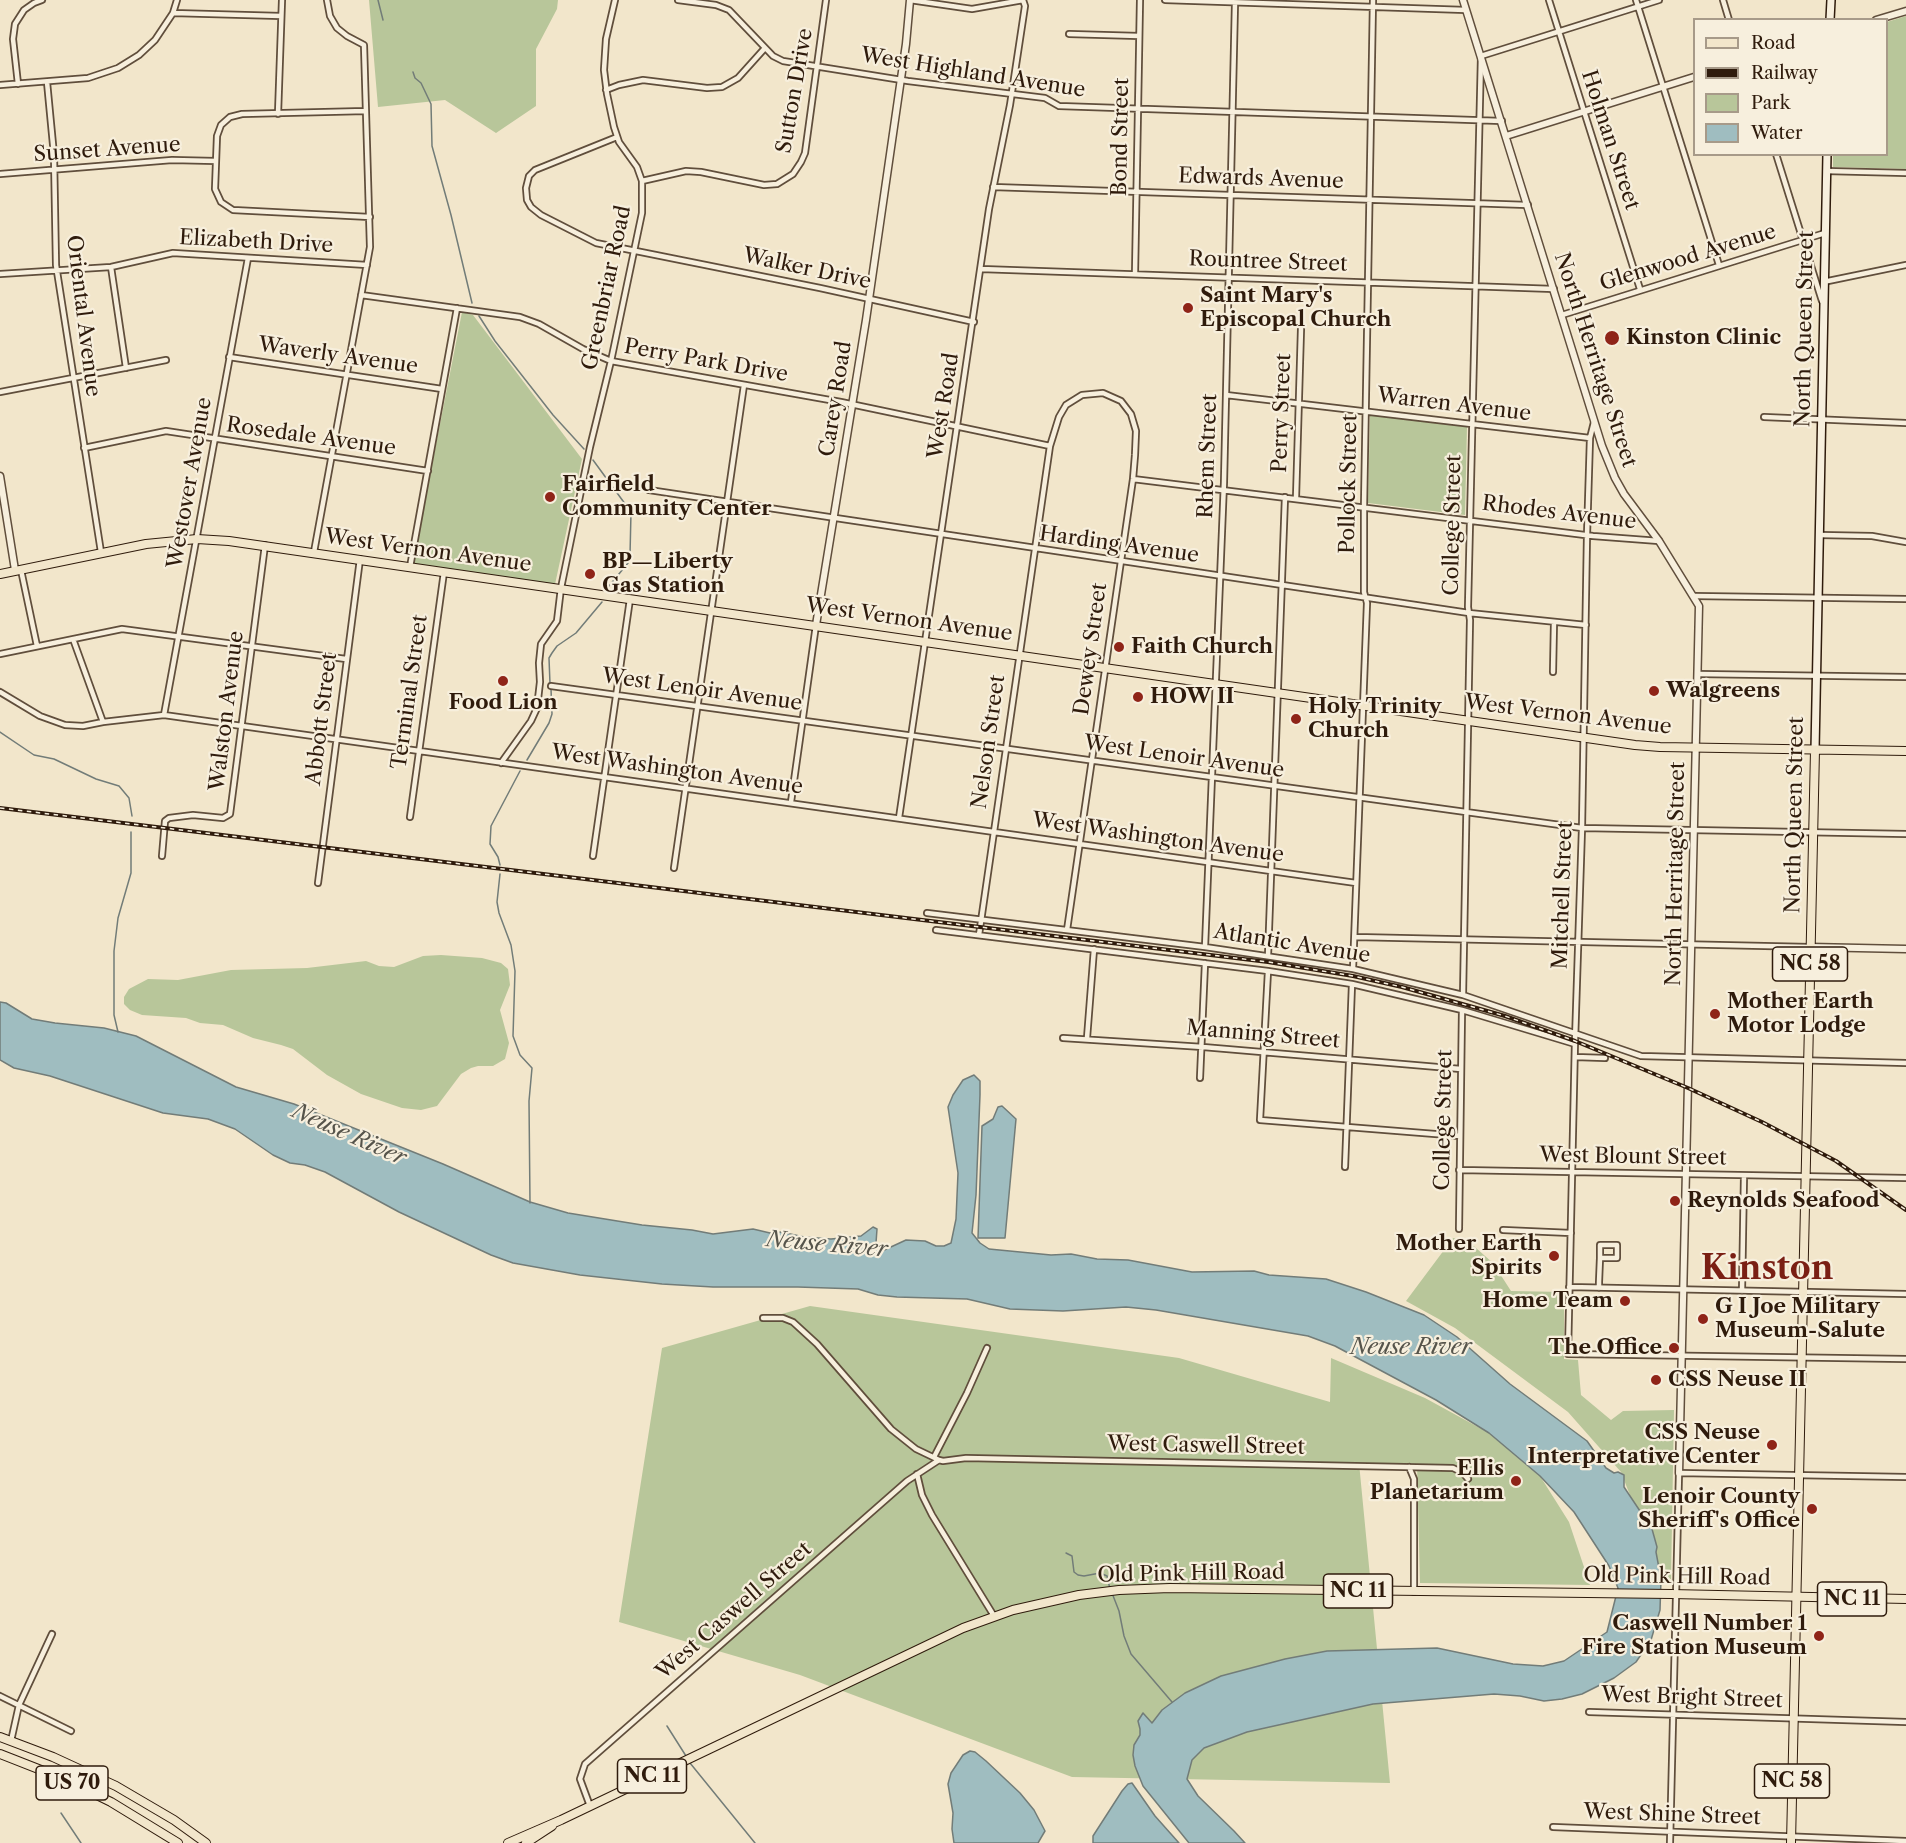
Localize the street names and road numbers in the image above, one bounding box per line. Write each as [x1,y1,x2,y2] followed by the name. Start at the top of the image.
[772,27,818,155] street label: Sutton Drive
[859,43,1087,103] street label: West Highland Avenue
[1576,67,1644,213] street label: Holman Street
[1107,77,1135,197] street label: Bond Street
[33,132,181,168] street label: Sunset Avenue
[1178,164,1344,194] street label: Edwards Avenue
[577,203,637,373] street label: Greenbriar Road
[1597,219,1779,297] street label: Glenwood Avenue
[178,225,334,259] street label: Elizabeth Drive
[1791,230,1819,428] street label: North Queen Street
[61,234,105,398] street label: Oriental Avenue
[741,243,873,295] street label: Walker Drive
[1188,247,1348,277] street label: Rountree Street
[1548,249,1642,471] street label: North Herritage Street
[257,332,419,380] street label: Waverly Avenue
[622,334,790,388] street label: Perry Park Drive
[814,340,858,458] street label: Carey Road
[923,351,965,461] street label: West Road
[1267,353,1297,473] street label: Perry Street
[1376,383,1532,427] street label: Warren Avenue
[1193,393,1223,519] street label: Rhem Street
[163,395,217,571] street label: Westover Avenue
[225,413,397,461] street label: Rosedale Avenue
[1335,414,1363,554] street label: Pollock Street
[1439,454,1467,596] street label: College Street
[1480,491,1638,535] street label: Rhodes Avenue
[1037,521,1201,569] street label: Harding Avenue
[323,524,533,578] street label: West Vernon Avenue
[1069,581,1113,717] street label: Dewey Street
[804,593,1014,647] street label: West Vernon Avenue
[387,613,433,771] street label: Terminal Street
[205,629,249,793] street label: Walston Avenue
[301,651,343,787] street label: Abbott Street
[600,663,804,717] street label: West Lenoir Avenue
[967,673,1011,811] street label: Nelson Street
[1463,690,1673,740] street label: West Vernon Avenue
[1781,716,1809,914] street label: North Queen Street
[1082,730,1286,784] street label: West Lenoir Avenue
[550,740,804,800] street label: West Washington Avenue
[1661,762,1691,986] street label: North Herritage Street
[1031,808,1285,868] street label: West Washington Avenue
[1548,820,1578,970] street label: Mitchell Street
[1212,919,1372,969] street label: Atlantic Avenue
[1772,947,1848,981] road number: NC 58
[1185,1016,1341,1054] street label: Manning Street
[1430,1049,1458,1191] street label: College Street
[1539,1143,1727,1171] street label: West Blount Street
[1107,1432,1305,1460] street label: West Caswell Street
[651,1537,817,1685] street label: West Caswell Street
[1097,1560,1285,1588] street label: Old Pink Hill Road
[1583,1563,1771,1591] street label: Old Pink Hill Road
[1324,1574,1392,1608] road number: NC 11
[1818,1582,1886,1616] road number: NC 11
[1601,1682,1783,1714] street label: West Bright Street
[618,1759,686,1793] road number: NC 11
[1754,1764,1830,1798] road number: NC 58
[36,1766,108,1800] road number: US 70
[1583,1799,1761,1831] street label: West Shine Street

